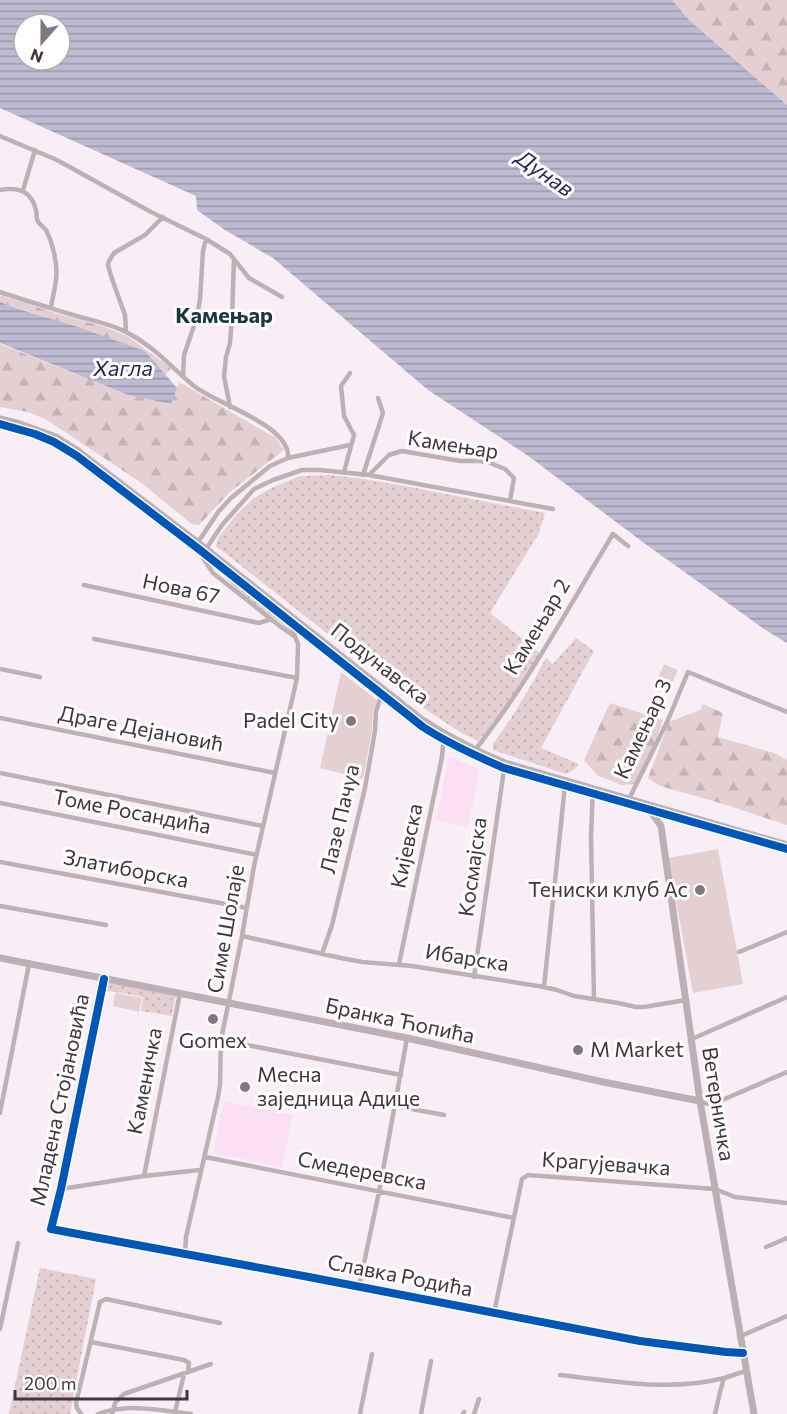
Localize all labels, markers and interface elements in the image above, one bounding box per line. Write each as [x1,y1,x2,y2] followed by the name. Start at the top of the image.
[12,12,72,72] north arrow
[27,45,45,67] text: N
[510,142,580,202] water label: Дунав
[175,301,273,328] district label: Камењар
[92,354,153,381] water label: Хагла
[406,424,500,463] street label: Камењар
[141,567,222,608] street label: Нова 67
[497,574,574,679] street label: Камењар 2
[327,617,435,709] street label: Подунавска
[608,674,676,782] street label: Камењар 3
[57,699,226,756] street label: Драге Дејановић
[243,707,339,732] place label: Padel City
[344,714,358,728] marker: Padel City
[314,762,363,876] street label: Лазе Пачуа
[51,783,213,838] street label: Томе Росандића
[384,801,427,890] street label: Кијевска
[452,816,491,918] street label: Космајска
[62,843,191,892] street label: Златиборска
[201,862,248,995] street label: Симе Шолаје
[528,876,688,901] place label: Тениски клуб Ас
[693,883,707,897] marker: Тениски клуб Ас
[424,938,511,975] street label: Ибарска
[24,991,93,1208] street label: Младена Стојановића
[324,992,477,1048] street label: Бранка Ћопића
[206,1012,220,1026] marker: Gomex
[121,1025,166,1136] street label: Каменичка
[179,1027,247,1052] place label: Gomex
[590,1036,684,1061] place label: M Market
[571,1043,585,1057] marker: M Market
[698,1045,741,1163] street label: Ветерничка
[257,1061,420,1110] place label: Месна заједница Адице
[238,1080,252,1094] marker: Месна заједница Адице
[296,1145,429,1194] street label: Смедеревска
[541,1146,671,1179] street label: Крагујевачка
[326,1248,475,1301] street label: Славка Родића
[15,1363,188,1401] scale bar
[24,1372,77,1394] text: 200 m

